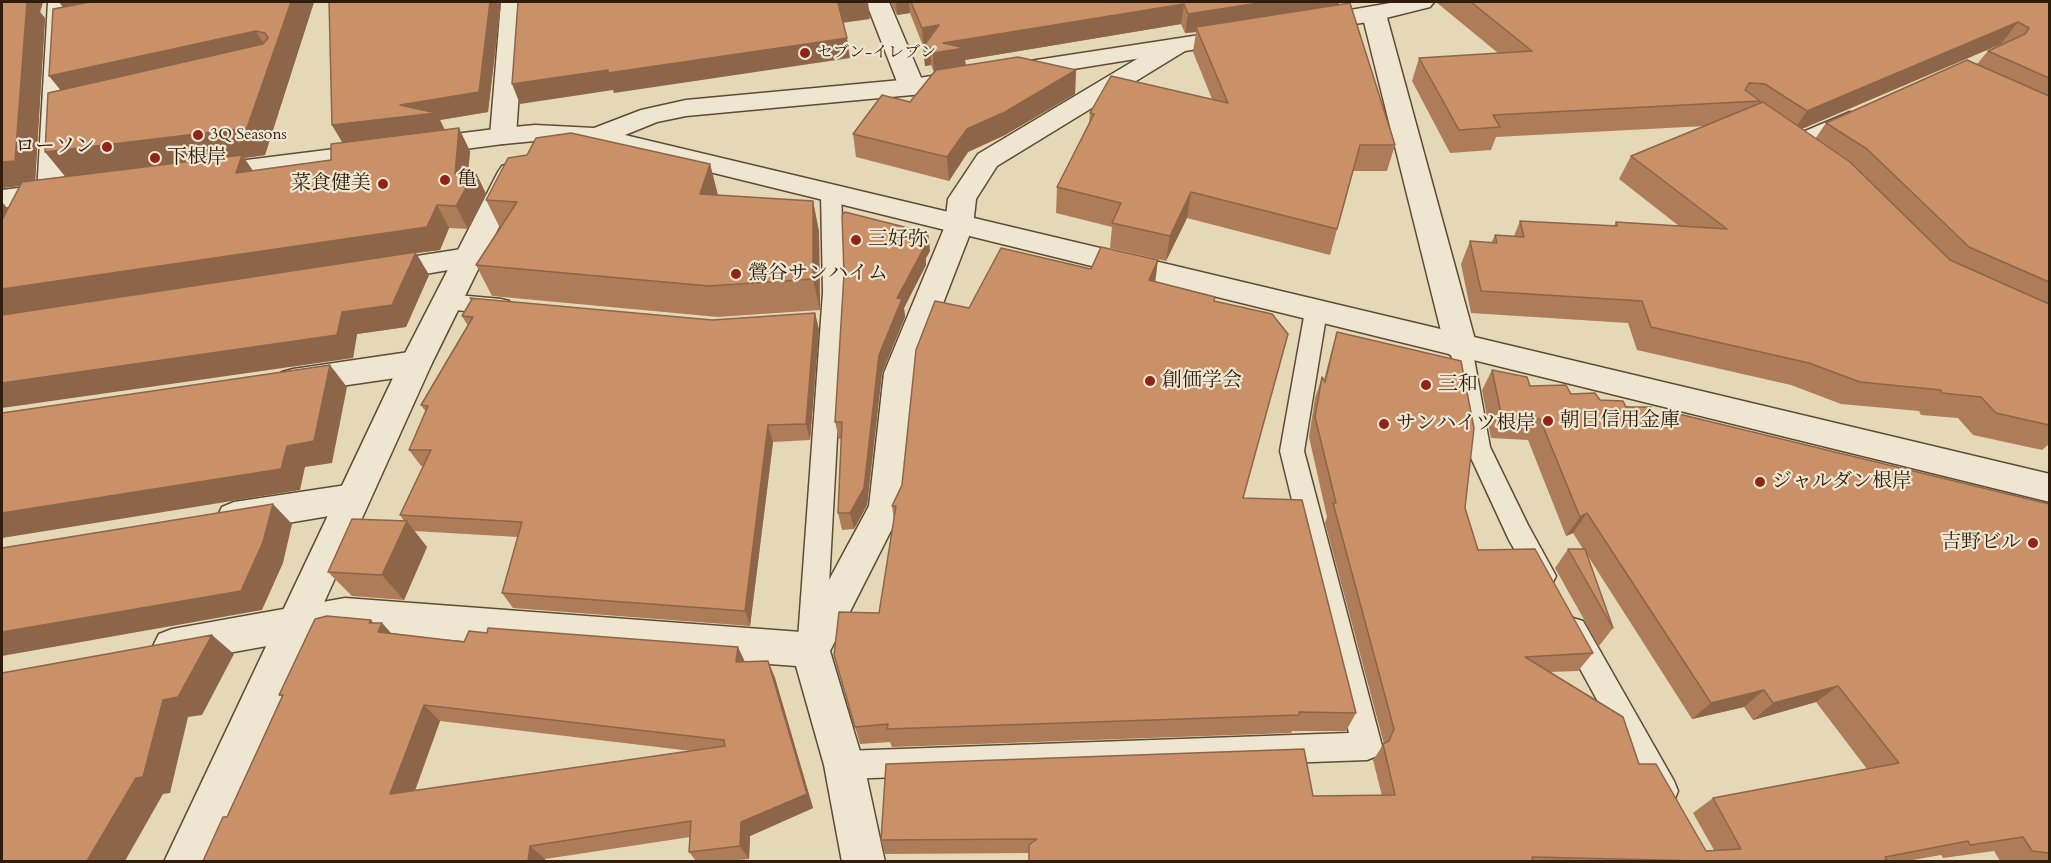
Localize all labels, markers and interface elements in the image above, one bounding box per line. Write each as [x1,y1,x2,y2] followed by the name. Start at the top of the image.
[817,43,936,63] place label: セブン-イレブン
[798,46,812,60] marker: セブン-イレブン
[210,125,287,145] place label: 3Q Seasons
[191,128,205,142] marker: 3Q Seasons
[15,135,95,159] place label: ローソン
[100,140,114,154] marker: ローソン
[167,146,227,170] place label: 下根岸
[148,151,162,165] marker: 下根岸
[457,168,477,192] place label: 亀
[291,172,371,196] place label: 菜食健美
[438,173,452,187] marker: 亀
[376,177,390,191] marker: 菜食健美
[868,228,928,252] place label: 三好弥
[849,233,863,247] marker: 三好弥
[748,262,888,286] place label: 鶯谷サンハイム
[729,267,743,281] marker: 鶯谷サンハイム
[1162,369,1242,393] place label: 創価学会
[1438,373,1478,397] place label: 三和
[1143,374,1157,388] marker: 創価学会
[1419,378,1433,392] marker: 三和
[1560,409,1680,433] place label: 朝日信用金庫
[1396,412,1536,436] place label: サンハイツ根岸
[1541,414,1555,428] marker: 朝日信用金庫
[1377,417,1391,431] marker: サンハイツ根岸
[1772,470,1912,494] place label: ジャルダン根岸
[1753,475,1767,489] marker: ジャルダン根岸
[1941,531,2021,555] place label: 吉野ビル
[2026,536,2040,550] marker: 吉野ビル

